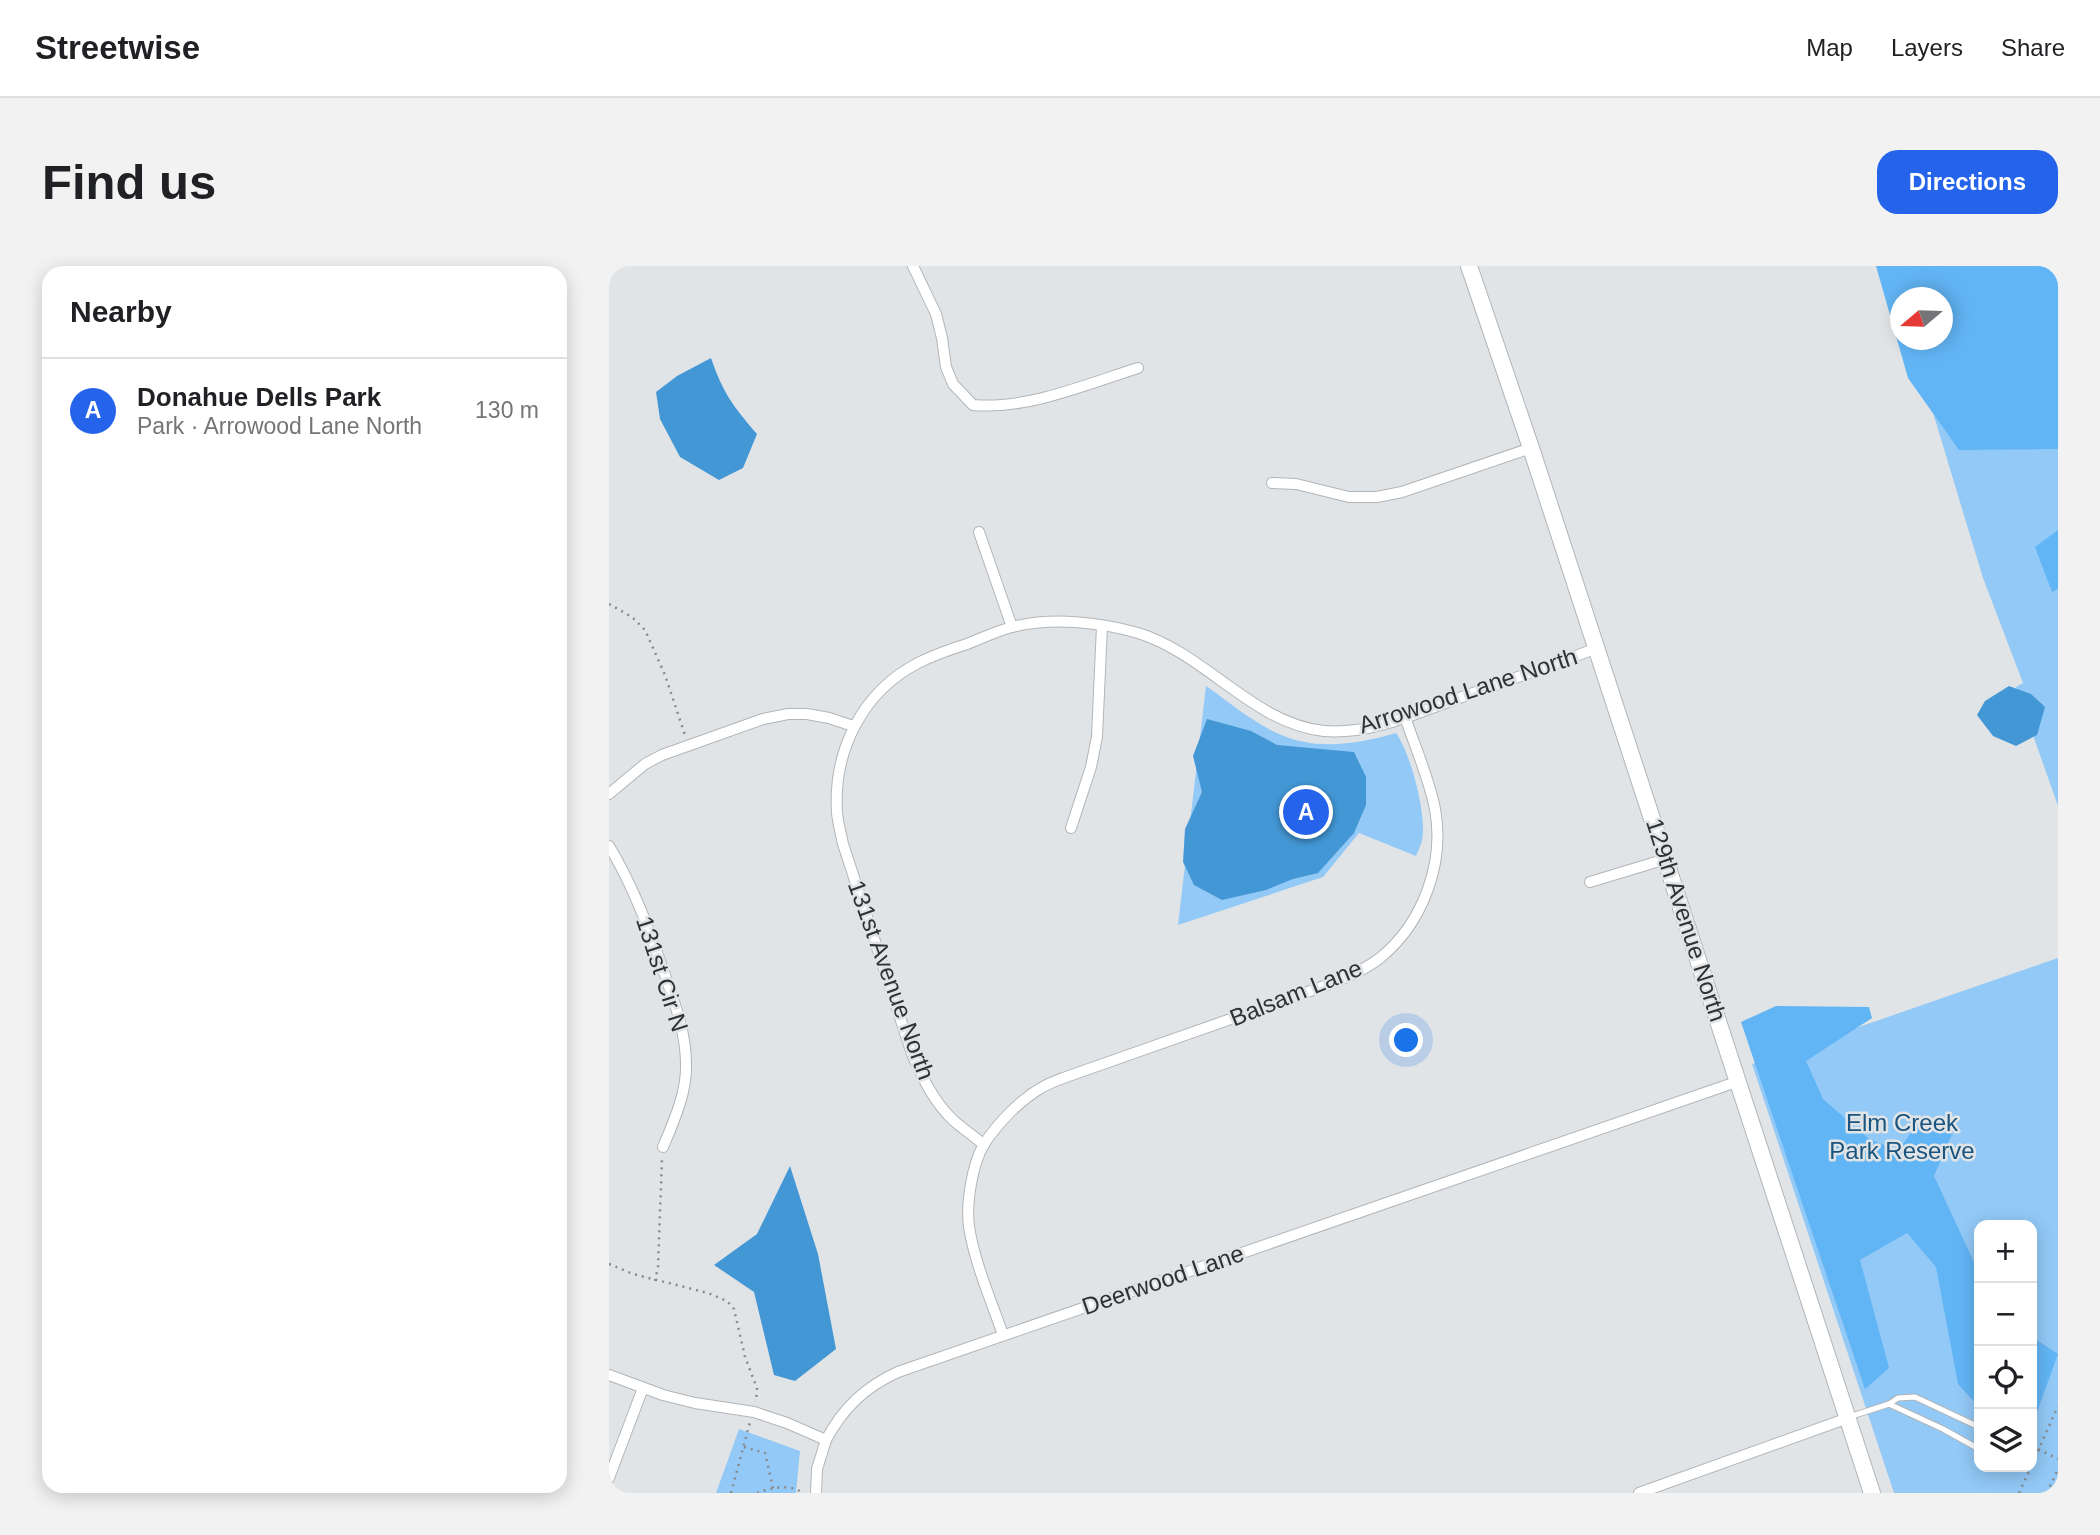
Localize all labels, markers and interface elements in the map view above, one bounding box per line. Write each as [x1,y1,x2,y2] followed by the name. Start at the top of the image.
[35,29,200,66] text: Streetwise
[1806,34,1853,61] text: Map
[1891,34,1963,61] text: Layers
[2001,34,2065,61] text: Share
[1877,150,2058,214] button: Directions
[42,155,216,209] text: Find us
[1890,287,1953,350] north arrow
[70,295,172,328] text: Nearby
[137,382,381,412] text: Donahue Dells Park
[85,397,101,423] text: A
[475,397,539,423] text: 130 m
[137,413,422,439] text: Park · Arrowood Lane North
[1355,642,1581,739] street label: Arrowood Lane North
[1283,786,1329,838] pin: A
[1641,815,1732,1025] street label: 129th Avenue North
[843,876,940,1083] street label: 131st Avenue North
[631,913,694,1035] street label: 131st Cir N
[1226,954,1366,1031] street label: Balsam Lane
[1389,1023,1423,1057] your location
[1829,1109,1975,1164] park label: Elm Creek Park Reserve
[1974,1220,2037,1472] map controls
[1974,1220,2037,1283] button: +
[1078,1239,1247,1320] street label: Deerwood Lane
[1974,1283,2037,1346] button: −
[1974,1346,2037,1409] button: locate
[1974,1409,2037,1472] button: layers

